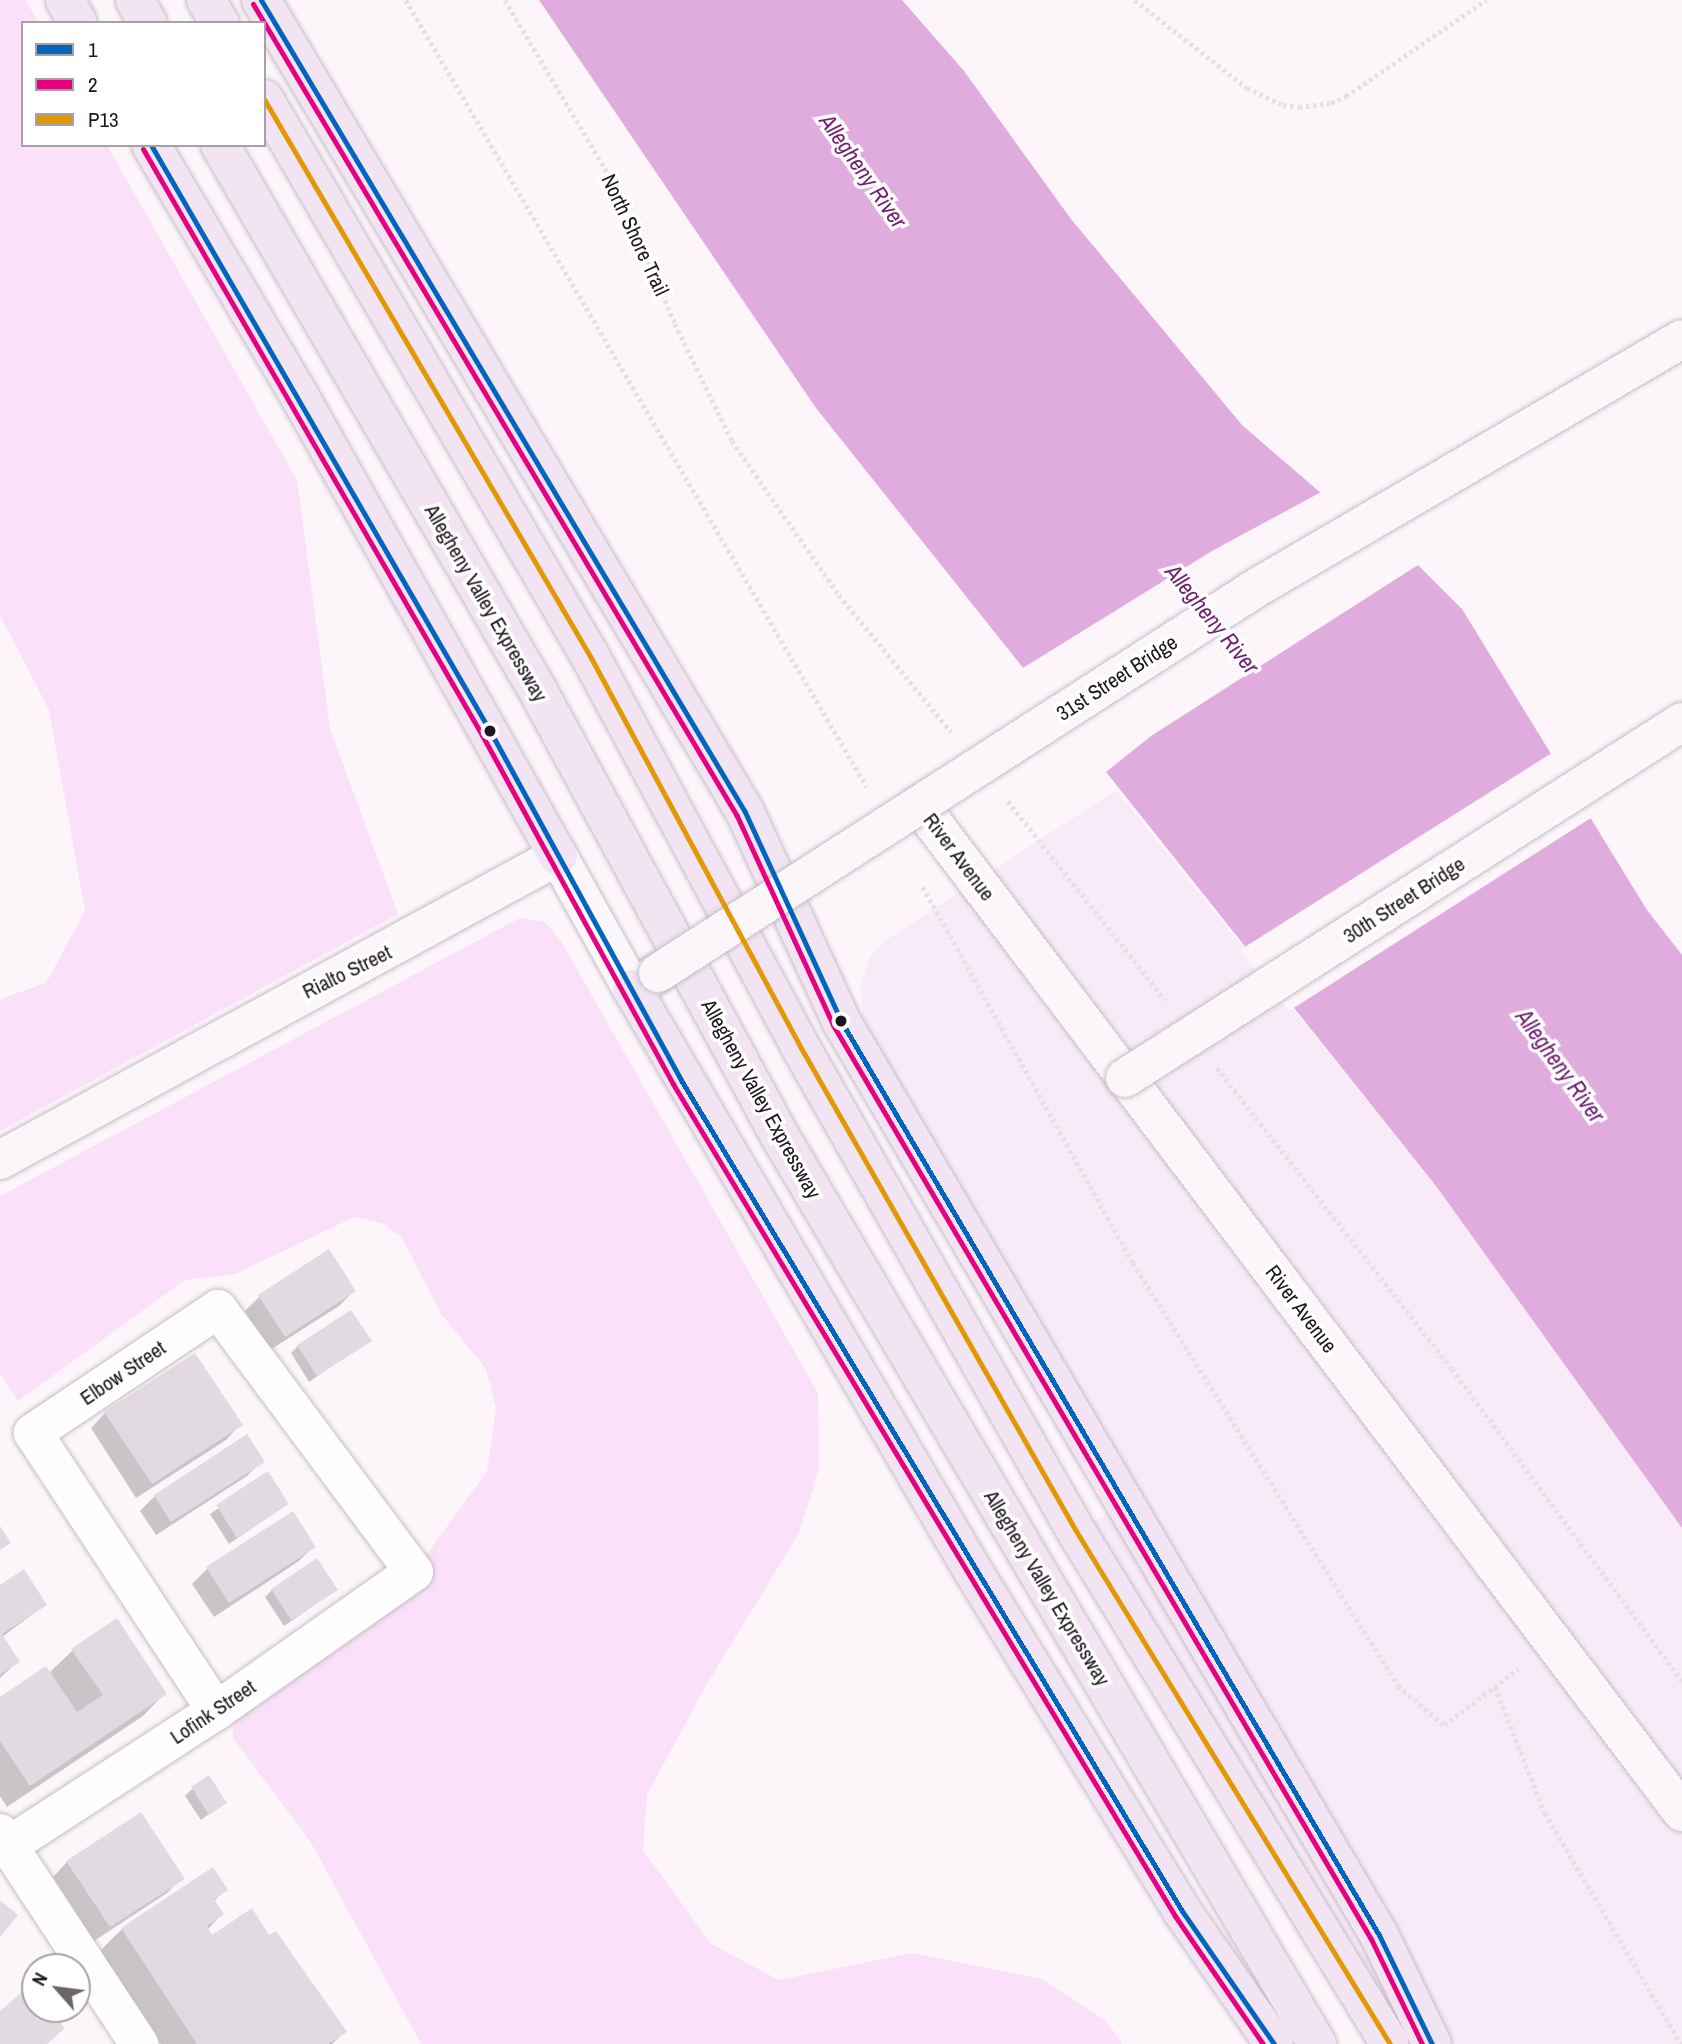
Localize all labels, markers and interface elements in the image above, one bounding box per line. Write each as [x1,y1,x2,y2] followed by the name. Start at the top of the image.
[21,21,266,147] legend
[88,35,98,64] text: 1
[88,70,98,99] text: 2
[88,105,119,134] text: P13
[814,109,912,233] water label: Allegheny River
[596,170,674,300] street label: North Shore Trail
[419,500,553,706] street label: Allegheny Valley Expressway
[1159,559,1265,679] water label: Allegheny River
[1052,630,1182,726] street label: 31st Street Bridge
[483,724,497,738] unlabelled marker
[918,808,1000,906] street label: River Avenue
[1339,851,1469,949] street label: 30th Street Bridge
[298,940,396,1004] street label: Rialto Street
[696,995,826,1203] street label: Allegheny Valley Expressway
[1510,1004,1610,1128] water label: Allegheny River
[834,1014,848,1028] unlabelled marker
[1260,1260,1342,1358] street label: River Avenue
[75,1335,171,1411] street label: Elbow Street
[979,1486,1115,1690] street label: Allegheny Valley Expressway
[165,1674,261,1750] street label: Lofink Street
[21,1953,91,2023] north arrow
[25,1968,53,1990] text: N

